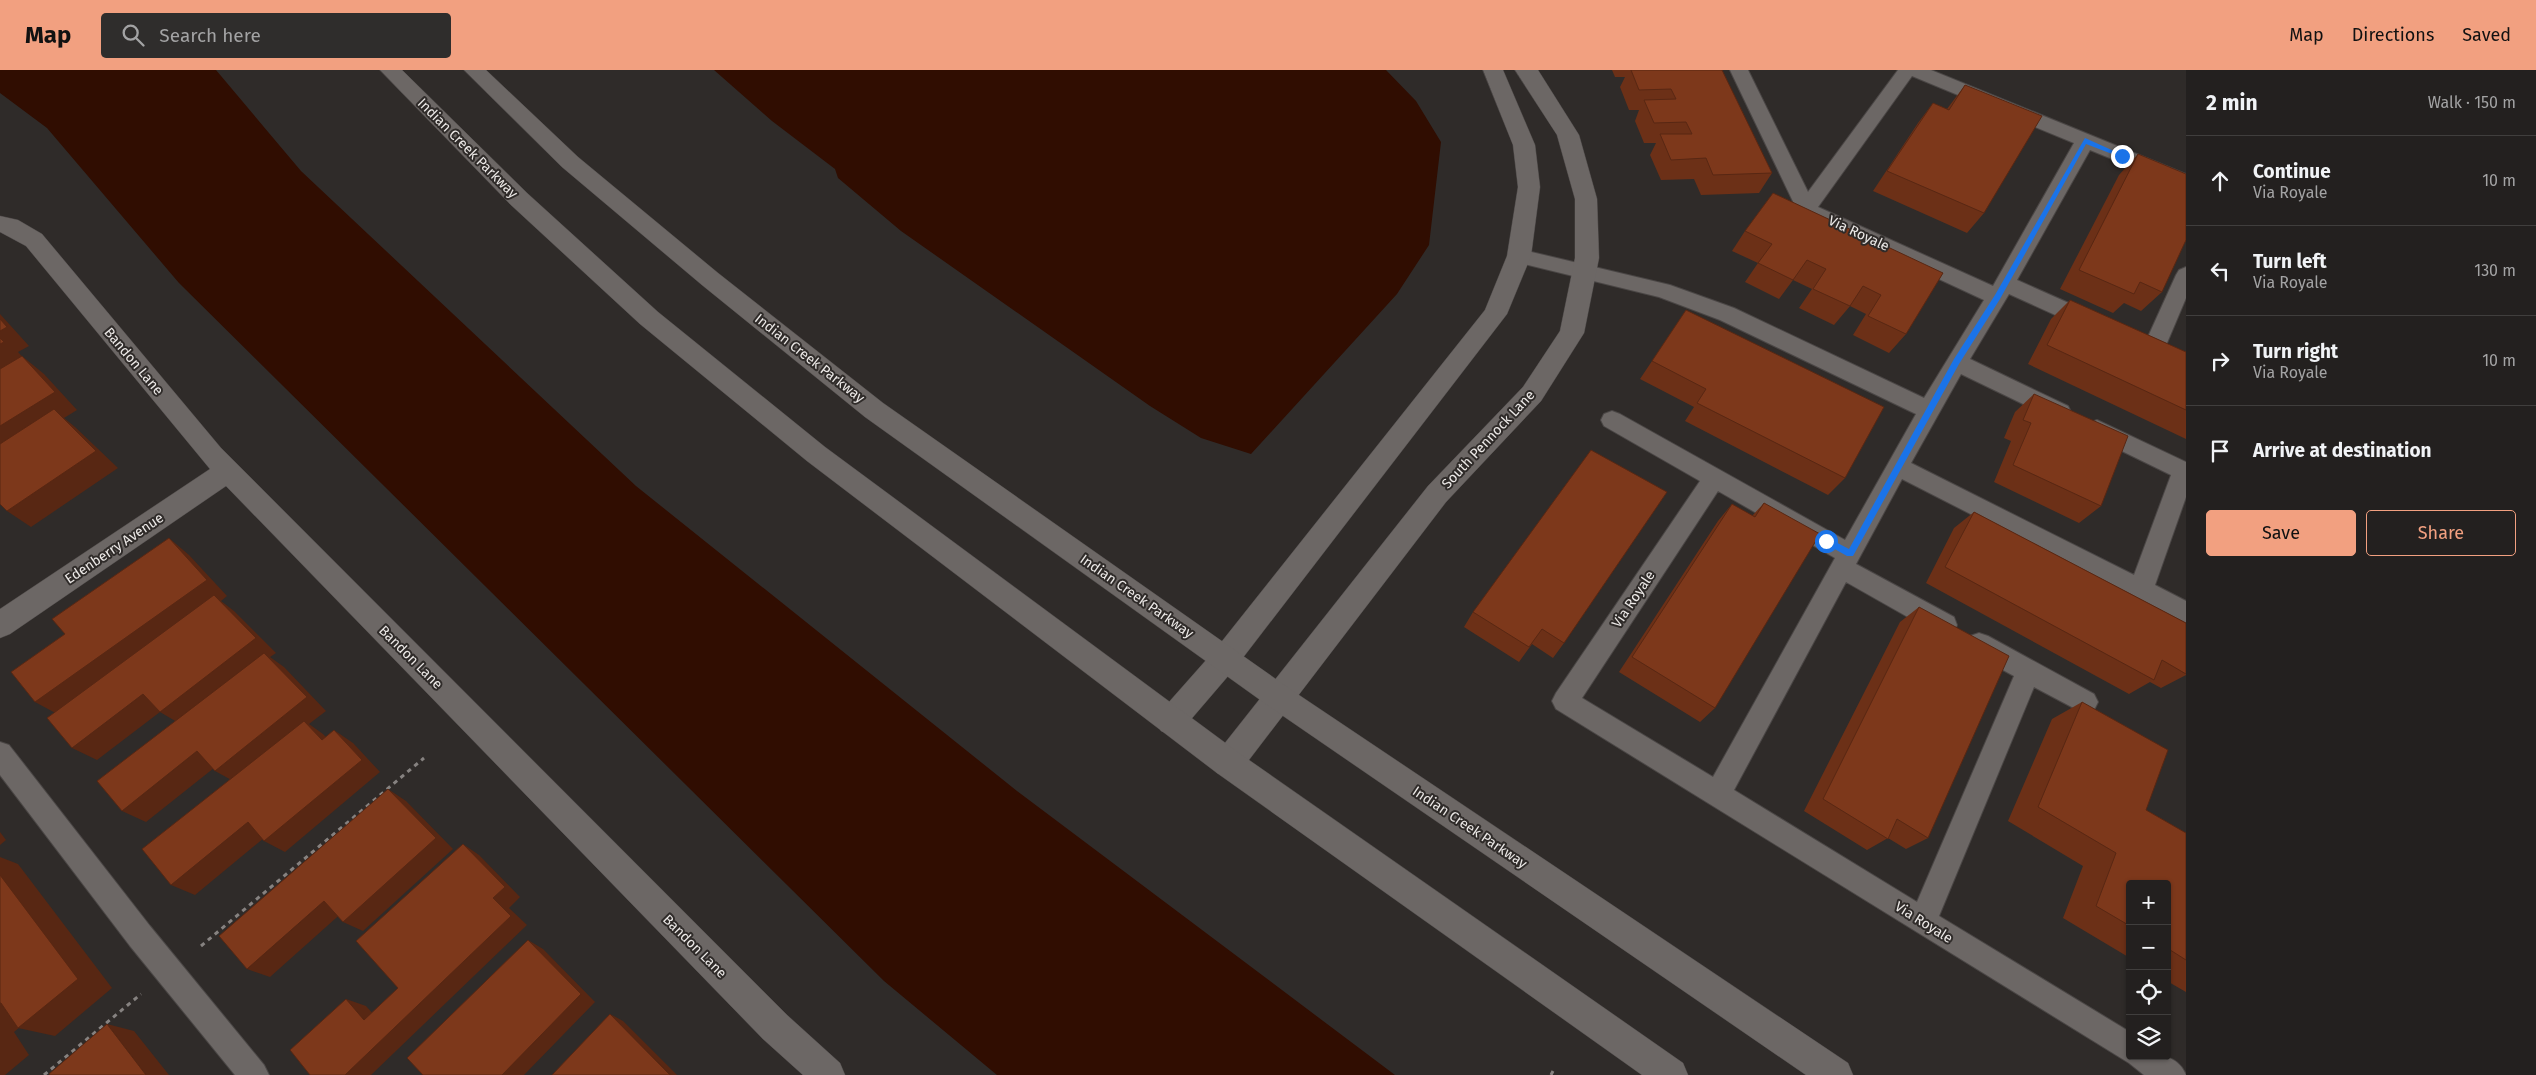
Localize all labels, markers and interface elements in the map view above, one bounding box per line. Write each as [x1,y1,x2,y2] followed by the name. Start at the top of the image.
[101,13,451,58] search box
[25,21,71,49] text: Map
[119,21,147,49] icon: search
[159,24,261,47] text: Search here
[2289,24,2324,46] text: Map
[2352,24,2434,46] text: Directions
[2462,24,2511,46] text: Saved
[2206,90,2258,116] text: 2 min
[2428,93,2516,112] text: Walk · 150 m
[414,95,521,202] street label: Indian Creek Parkway
[2111,145,2134,168] route end
[2253,160,2331,183] text: Continue
[2206,167,2234,195] icon: ahead
[2482,171,2516,190] text: 10 m
[2253,183,2328,202] text: Via Royale
[1826,212,1892,255] street label: Via Royale
[2253,250,2327,273] text: Turn left
[2206,257,2234,285] icon: left
[2474,261,2516,280] text: 130 m
[2253,273,2328,292] text: Via Royale
[751,310,868,407] street label: Indian Creek Parkway
[100,324,167,399] street label: Bandon Lane
[2253,340,2338,363] text: Turn right
[2206,347,2234,375] icon: right
[2482,351,2516,370] text: 10 m
[2253,363,2328,382] text: Via Royale
[1438,386,1538,492] street label: South Pennock Lane
[2206,437,2234,465] icon: arrive
[2253,439,2432,462] text: Arrive at destination
[62,509,167,588] street label: Edenberry Avenue
[2206,510,2356,556] button: Save
[2366,510,2516,556] button: Share
[1815,530,1838,553] route start
[1077,551,1197,642] street label: Indian Creek Parkway
[1608,567,1659,631] street label: Via Royale
[375,622,446,693] street label: Bandon Lane
[1409,783,1530,872] street label: Indian Creek Parkway
[2126,880,2171,1060] map controls
[2126,880,2171,925] button: +
[1892,898,1956,947] street label: Via Royale
[659,911,730,982] street label: Bandon Lane
[2126,925,2171,970] button: −
[2126,970,2171,1015] button: locate
[2126,1015,2171,1060] button: layers

